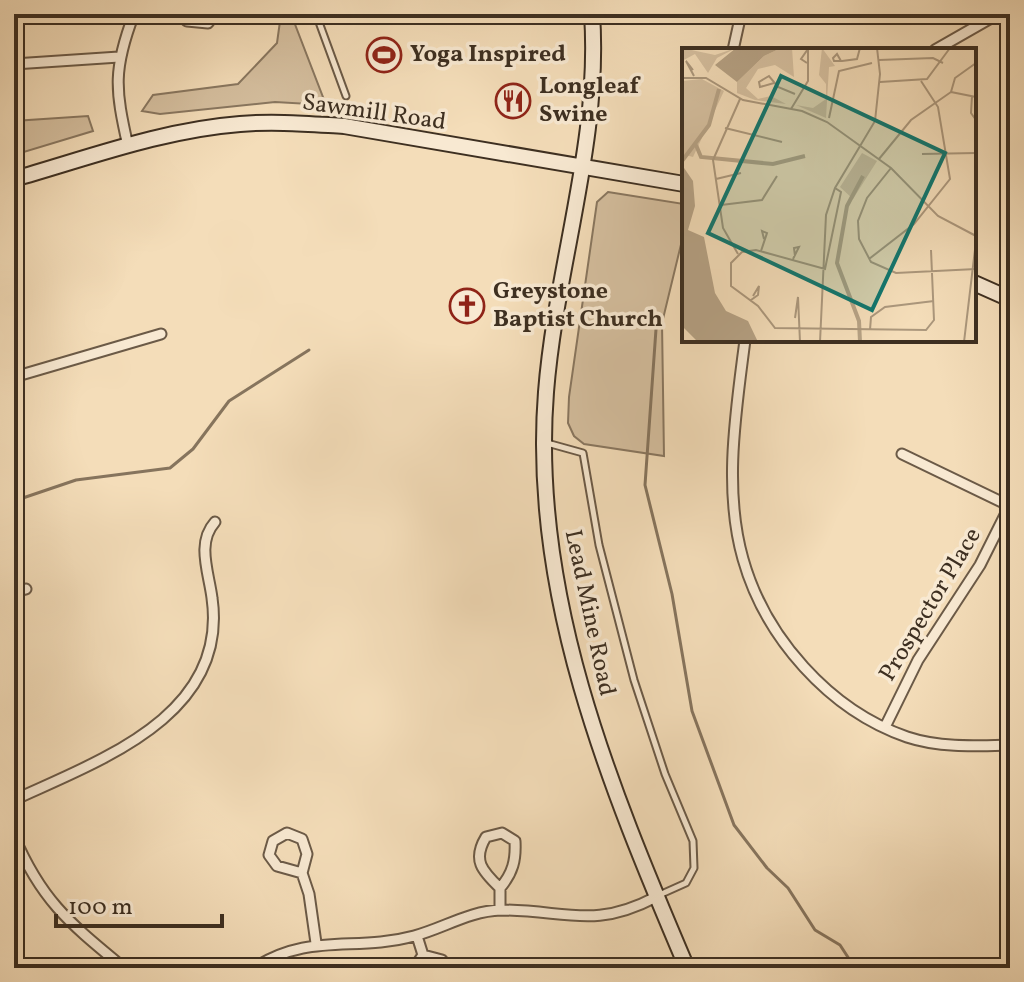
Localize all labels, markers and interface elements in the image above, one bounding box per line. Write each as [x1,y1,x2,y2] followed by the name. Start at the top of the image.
[365,36,403,74] sports icon: Yoga Inspired
[410,38,566,72] place label: Yoga Inspired
[682,48,976,342] inset map
[539,70,642,132] place label: Longleaf Swine
[494,82,532,120] restaurant icon: Longleaf Swine
[300,86,448,140] street label: Sawmill Road
[493,275,663,337] place label: Greystone Baptist Church
[448,287,486,325] church icon: Greystone Baptist Church
[872,522,990,688] street label: Prospector Place
[555,527,623,699] street label: Lead Mine Road
[56,878,222,928] scale bar
[68,891,133,925] text: 100 m

